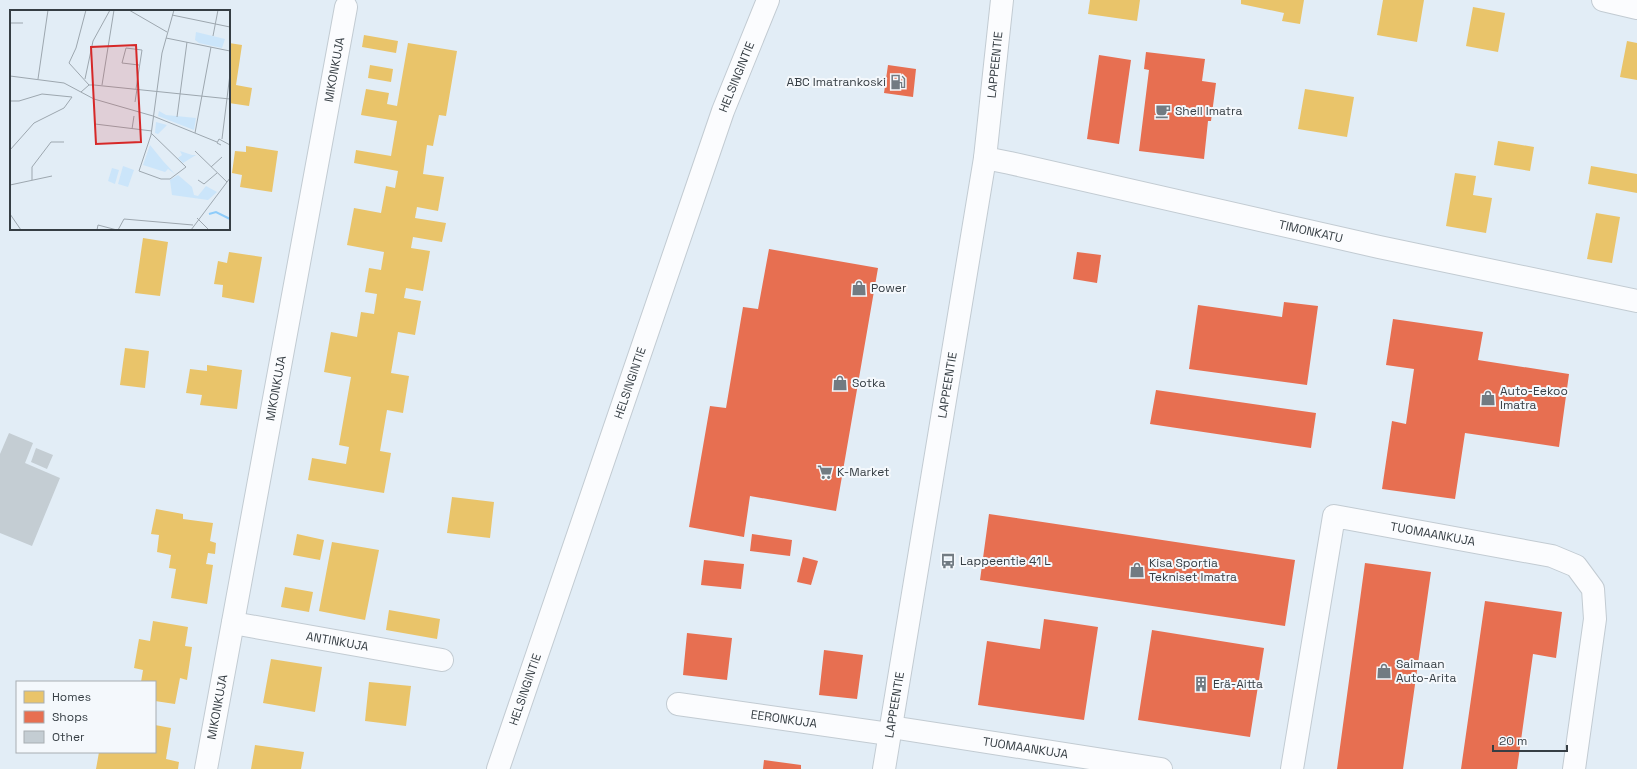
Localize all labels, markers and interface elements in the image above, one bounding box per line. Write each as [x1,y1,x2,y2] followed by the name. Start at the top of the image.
[10,10,230,230] inset map
[983,31,1007,99] street label: LAPPEENTIE
[321,35,348,104] street label: MIKONKUJA
[715,39,758,115] street label: HELSINGINTIE
[889,73,907,91] fuel station icon: ABC Imatrankoski
[787,74,886,90] place label: ABC Imatrankoski
[1154,102,1172,120] cafe icon: Shell Imatra
[1175,103,1242,119] place label: Shell Imatra
[1277,216,1344,247] street label: TIMONKATU
[850,279,868,297] shop icon: Power
[871,280,907,296] place label: Power
[610,345,650,421] street label: HELSINGINTIE
[934,351,961,419] street label: LAPPEENTIE
[262,354,290,422] street label: MIKONKUJA
[831,374,849,392] shop icon: Sotka
[852,375,885,391] place label: Sotka
[1500,383,1568,413] place label: Auto-Eekoo Imatra
[1479,389,1497,407] shop icon: Auto-Eekoo Imatra
[816,463,834,481] supermarket icon: K-Market
[837,464,890,480] place label: K-Market
[1389,518,1477,550] street label: TUOMAANKUJA
[939,552,957,570] bus stop icon: Lappeentie 41 L
[960,553,1051,569] place label: Lappeentie 41 L
[1149,555,1237,585] place label: Kisa Sportia Tekniset Imatra
[1128,561,1146,579] shop icon: Kisa Sportia Tekniset Imatra
[305,628,370,655] street label: ANTINKUJA
[505,651,545,728] street label: HELSINGINTIE
[1396,656,1456,686] place label: Saimaan Auto-Arita
[1375,662,1393,680] shop icon: Saimaan Auto-Arita
[881,670,908,739] street label: LAPPEENTIE
[204,673,231,741] street label: MIKONKUJA
[1192,675,1210,693] building icon: Erä-Aitta
[1213,676,1263,692] place label: Erä-Aitta
[16,681,156,753] legend
[52,689,91,705] text: Homes
[750,706,819,732] street label: EERONKUJA
[52,709,88,725] text: Shops
[1493,727,1567,753] scale bar
[52,729,85,745] text: Other
[982,733,1070,763] street label: TUOMAANKUJA
[1499,733,1527,749] text: 20 m

